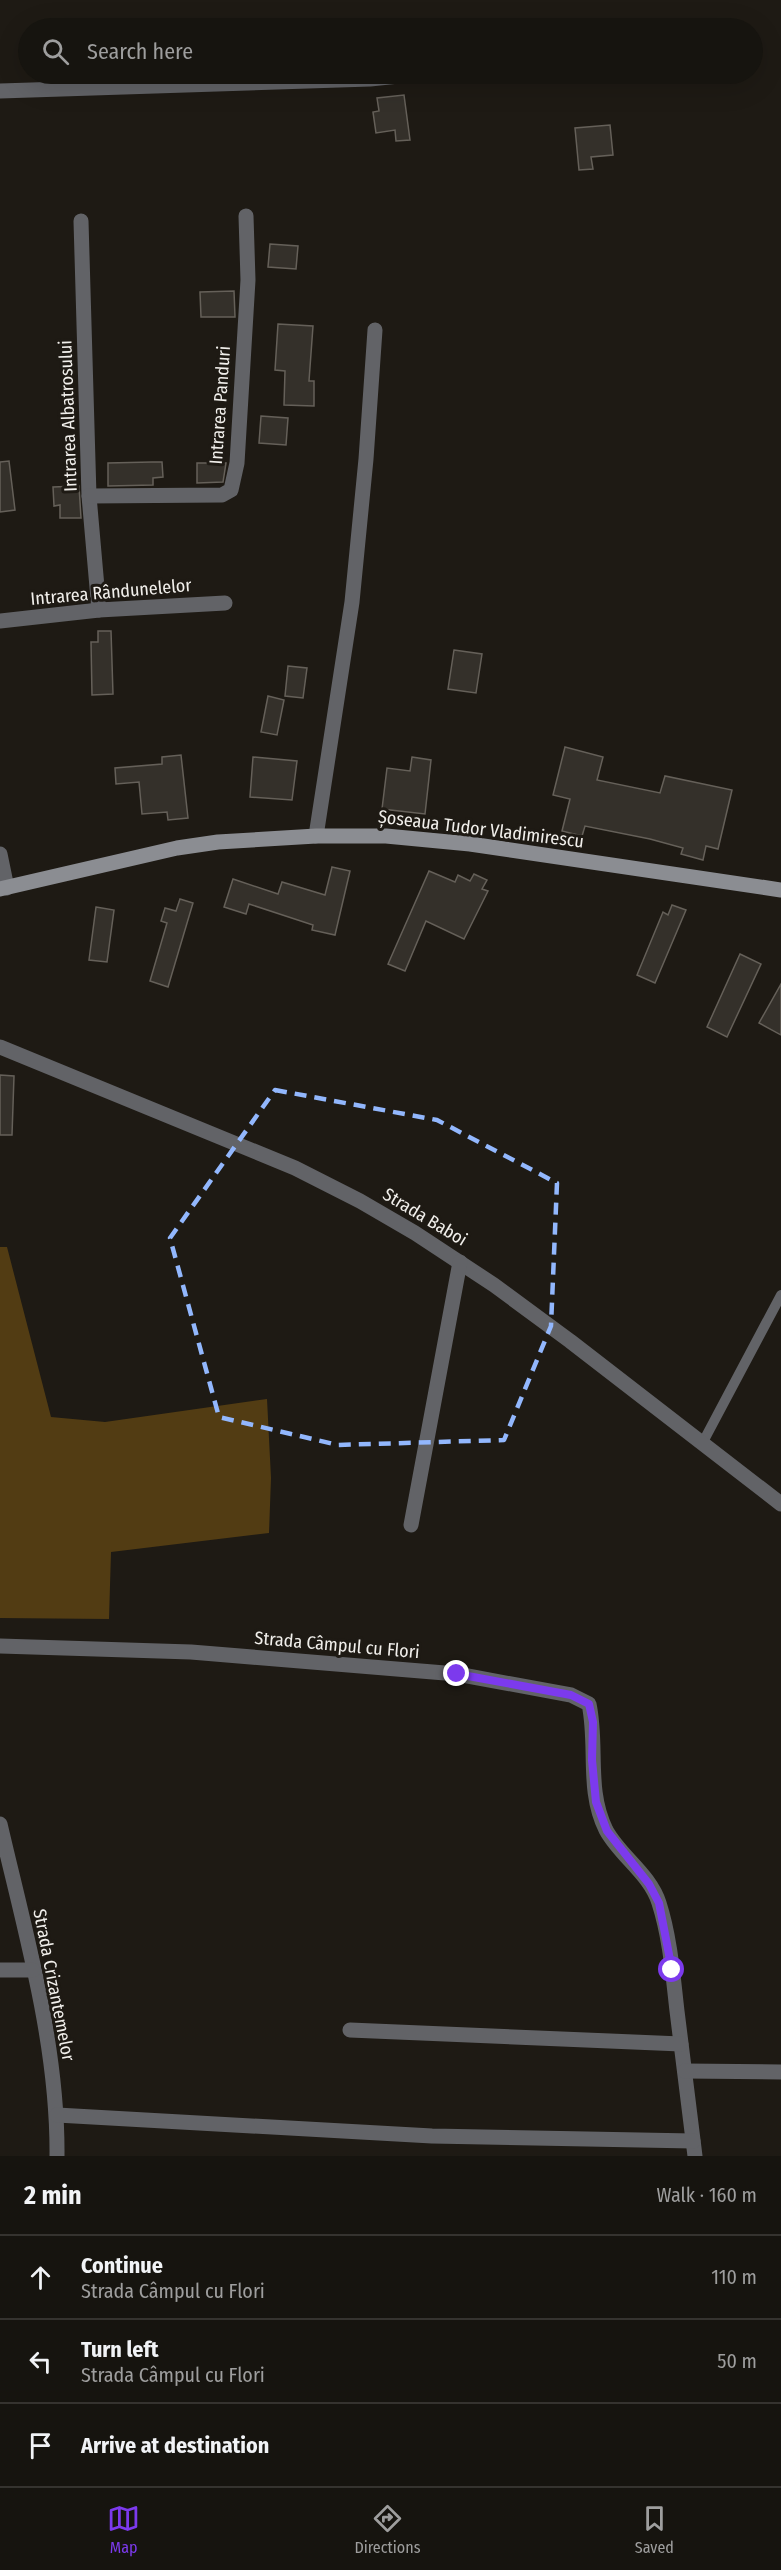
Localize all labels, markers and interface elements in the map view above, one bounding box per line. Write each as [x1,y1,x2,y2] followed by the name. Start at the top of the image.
[18,18,763,84] search box
[39,35,72,68] icon: search
[87,38,193,65] text: Search here
[54,340,82,492] street label: Intrarea Albatrosului
[205,345,235,465] street label: Intrarea Panduri
[30,574,193,610] street label: Intrarea Rândunelelor
[377,805,585,853] street label: Șoseaua Tudor Vladimirescu
[379,1183,471,1251] street label: Strada Baboi
[254,1627,420,1663] street label: Strada Câmpul cu Flori
[443,1660,469,1686] route end
[28,1907,80,2064] street label: Strada Crizantemelor
[658,1956,684,1982] route start
[24,2180,82,2211] text: 2 min
[657,2183,757,2207] text: Walk · 160 m
[81,2252,163,2279] text: Continue
[24,2261,57,2294] icon: ahead
[711,2265,757,2289] text: 110 m
[81,2279,265,2303] text: Strada Câmpul cu Flori
[81,2336,159,2363] text: Turn left
[24,2345,57,2378] icon: left
[717,2349,757,2373] text: 50 m
[81,2363,265,2387] text: Strada Câmpul cu Flori
[24,2429,57,2462] icon: arrive
[81,2432,269,2459] text: Arrive at destination
[107,2502,140,2557] tab: Map
[354,2502,421,2557] tab: Directions
[635,2502,674,2557] tab: Saved

